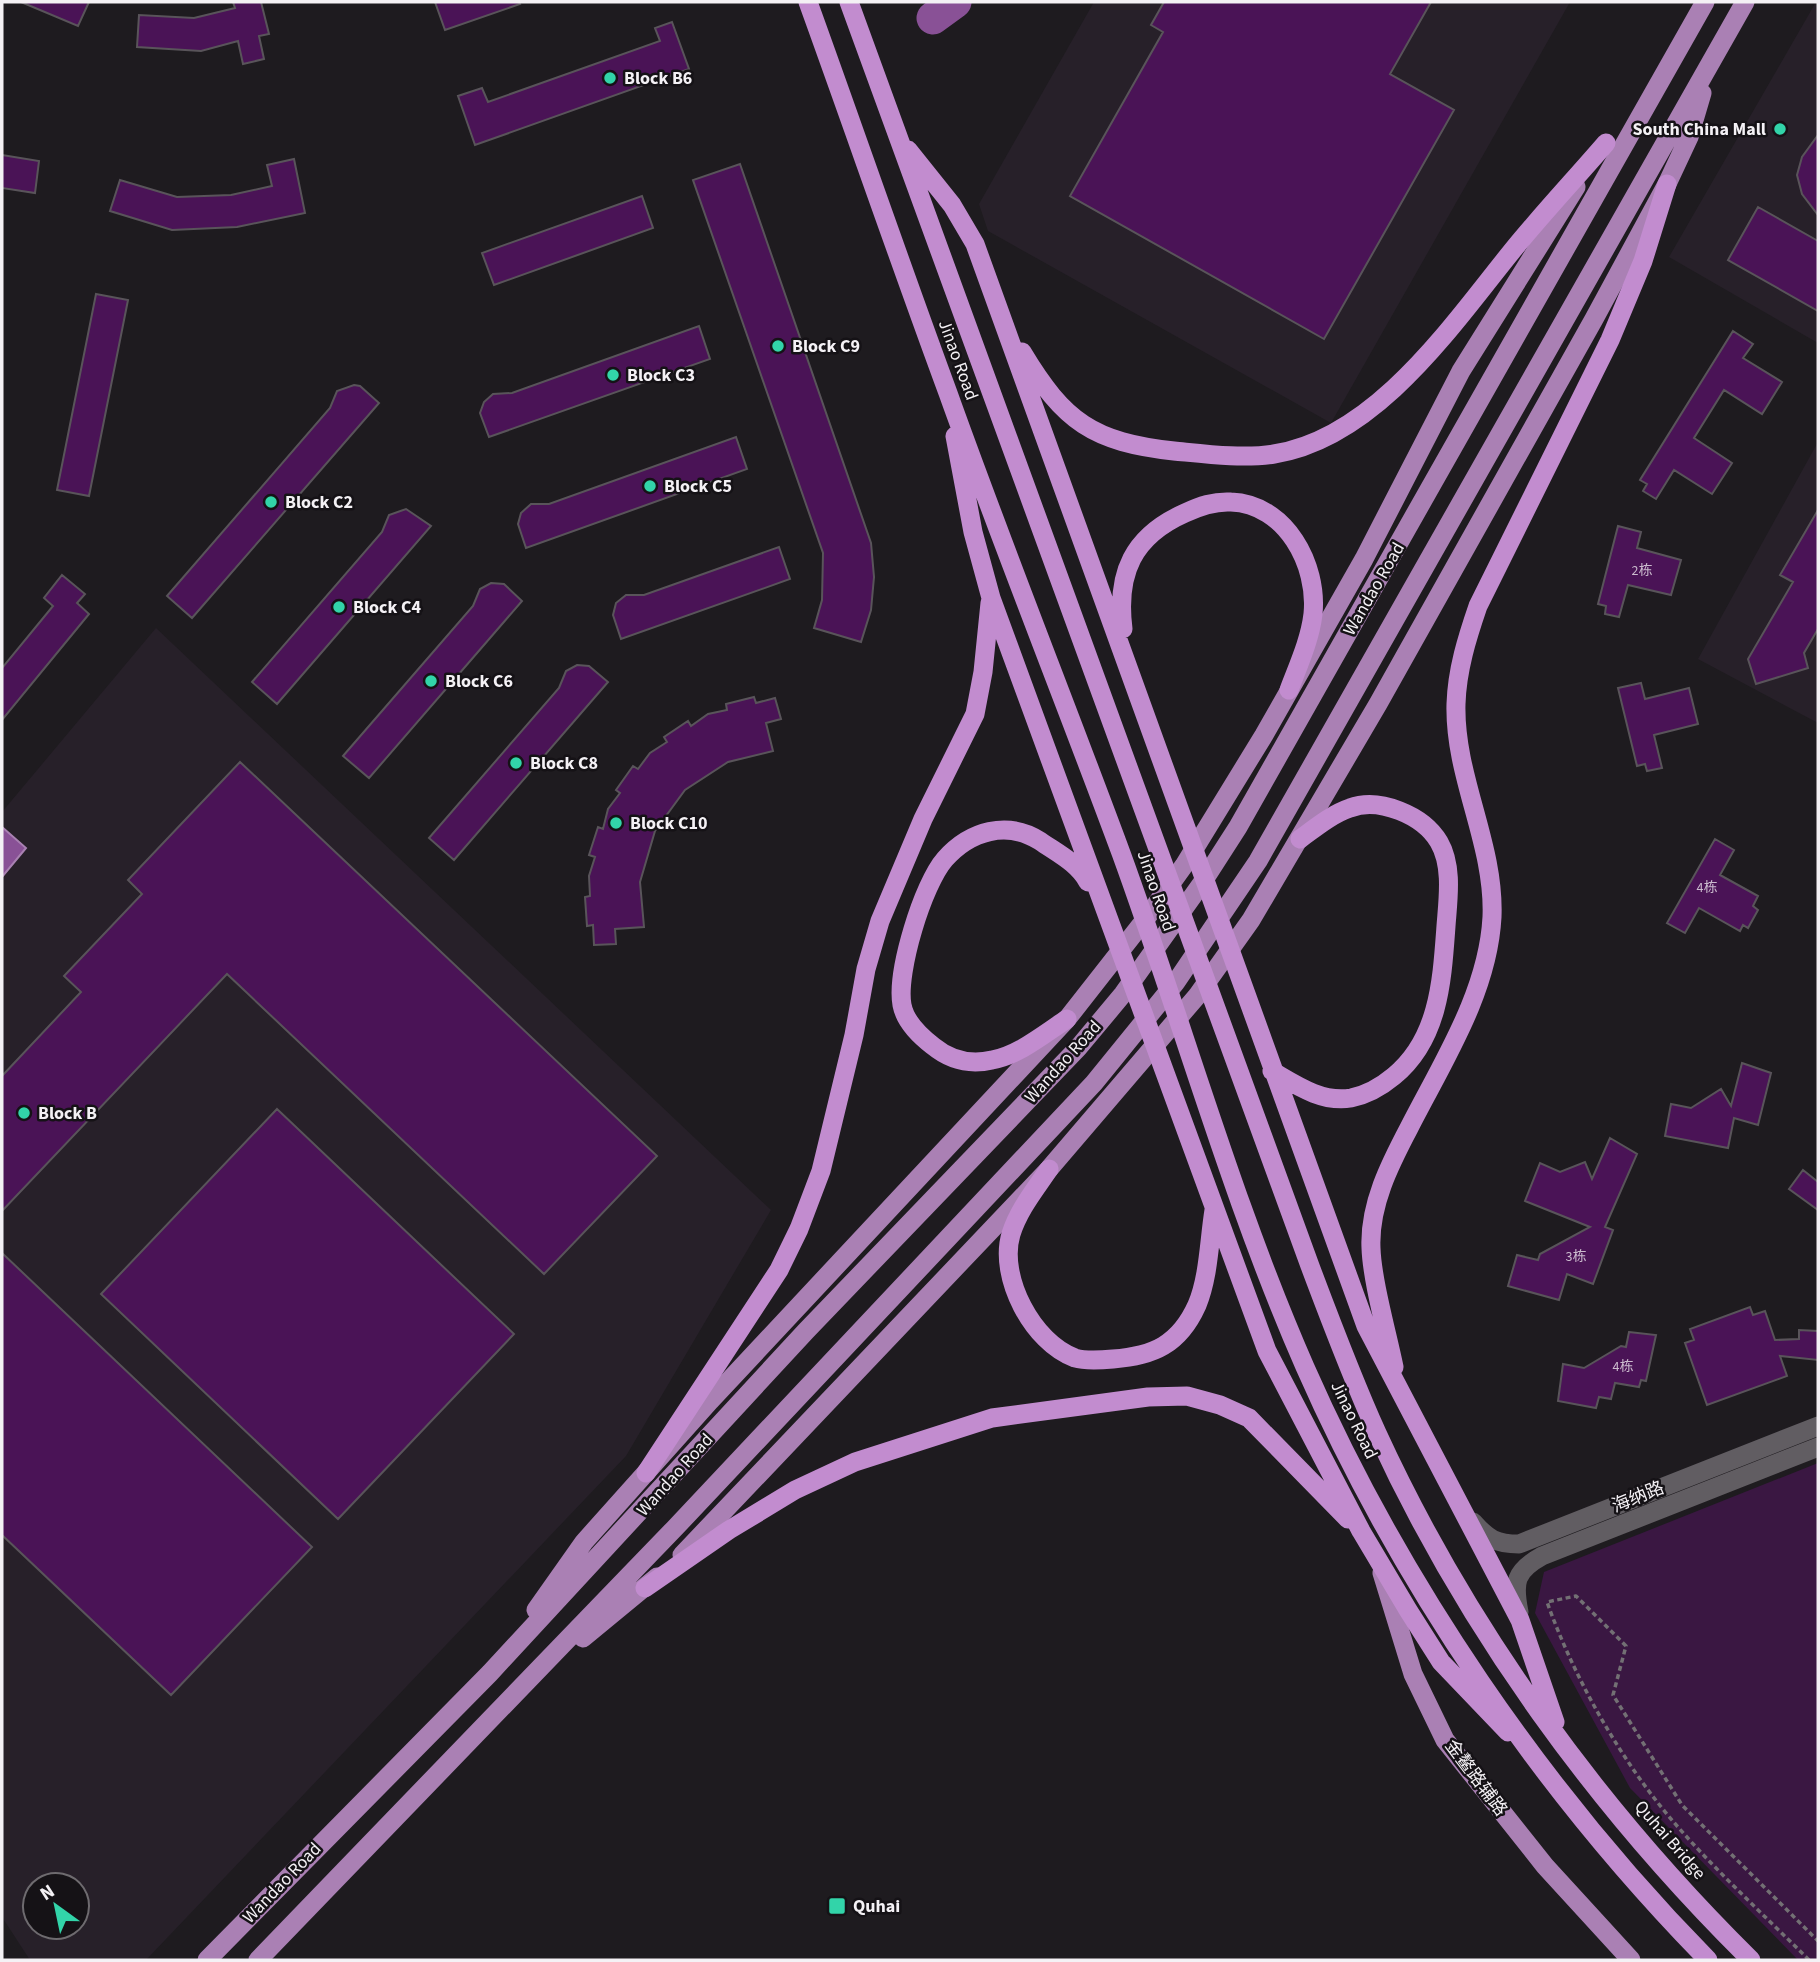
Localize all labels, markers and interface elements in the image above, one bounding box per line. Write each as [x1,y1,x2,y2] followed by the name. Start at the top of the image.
[624,66,692,91] place label: Block B6
[602,70,618,86] marker: Block B6
[1632,117,1766,142] place label: South China Mall
[1772,121,1788,137] marker: South China Mall
[932,316,984,404] street label: Jinao Road
[792,334,860,359] place label: Block C9
[770,338,786,354] marker: Block C9
[627,363,695,388] place label: Block C3
[605,367,621,383] marker: Block C3
[664,474,732,499] place label: Block C5
[642,478,658,494] marker: Block C5
[285,490,353,515] place label: Block C2
[263,494,279,510] marker: Block C2
[1337,538,1411,640] street label: Wandao Road
[1632,561,1652,581] house number: 2栋
[353,595,421,620] place label: Block C4
[331,599,347,615] marker: Block C4
[445,669,513,694] place label: Block C6
[423,673,439,689] marker: Block C6
[530,751,598,776] place label: Block C8
[508,755,524,771] marker: Block C8
[630,811,707,836] place label: Block C10
[608,815,624,831] marker: Block C10
[1131,847,1181,935] street label: Jinao Road
[1697,878,1717,898] house number: 4栋
[1019,1015,1107,1109] street label: Wandao Road
[38,1101,97,1126] place label: Block B
[16,1105,32,1121] marker: Block B
[1566,1247,1586,1267] house number: 3栋
[1613,1357,1633,1377] house number: 4栋
[1324,1377,1384,1463] street label: Jinao Road
[631,1428,719,1522] street label: Wandao Road
[1608,1475,1668,1519] street label: 海纳路
[1439,1735,1513,1821] street label: 金鳌路辅路
[1629,1795,1712,1885] street label: Quhai Bridge
[237,1837,327,1929] street label: Wandao Road
[21,1871,91,1941] north arrow
[35,1878,60,1908] text: N
[853,1894,900,1919] place label: Quhai
[827,1896,847,1916] marker: Quhai

